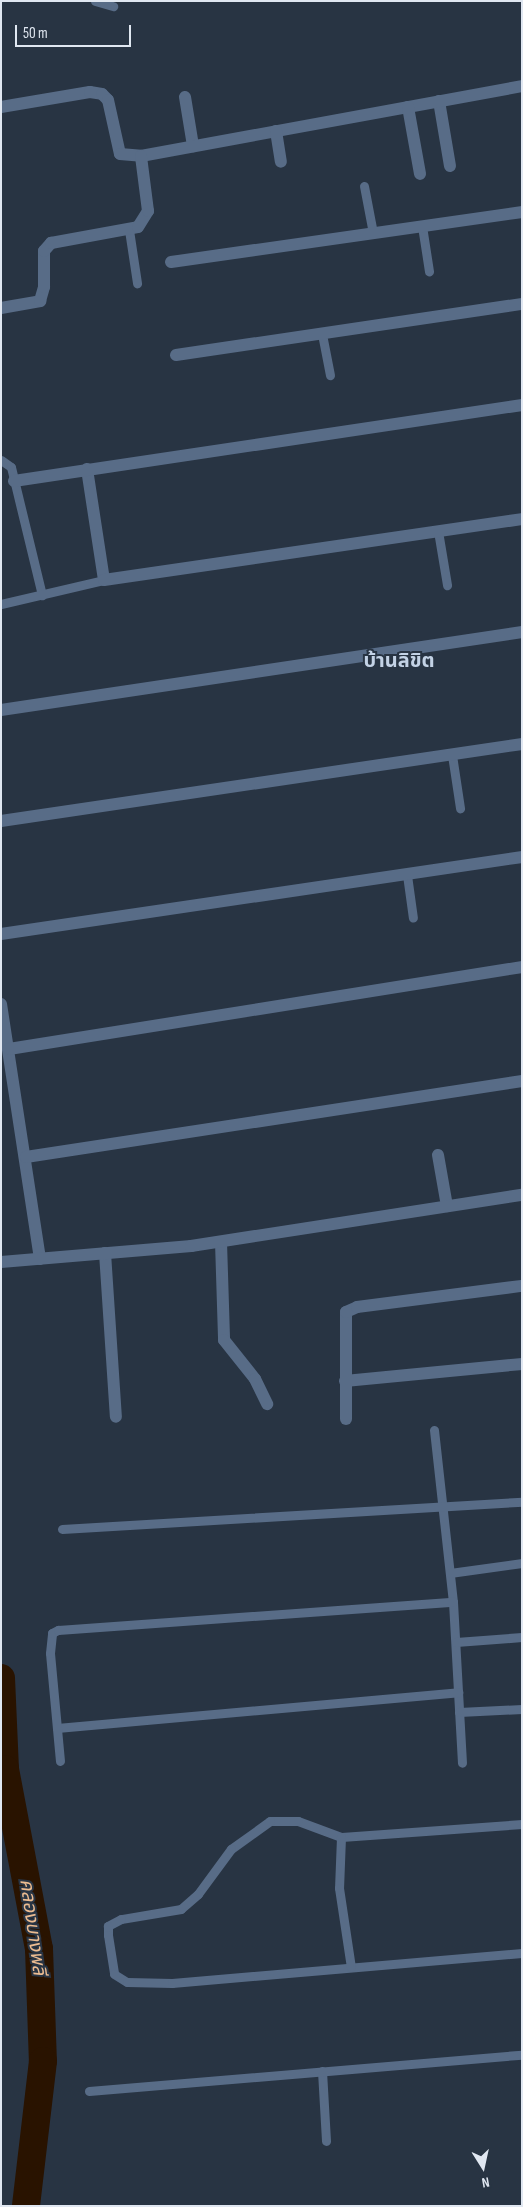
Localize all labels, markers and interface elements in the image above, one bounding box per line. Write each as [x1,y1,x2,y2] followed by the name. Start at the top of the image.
[18,15,134,47] scale bar
[23,24,48,43] text: 50 m
[363,649,435,673] district label: บ้านลิขิต
[14,1877,50,1977] water label: คลองบางพลี
[458,2142,508,2192] north arrow
[481,2173,491,2191] text: N

